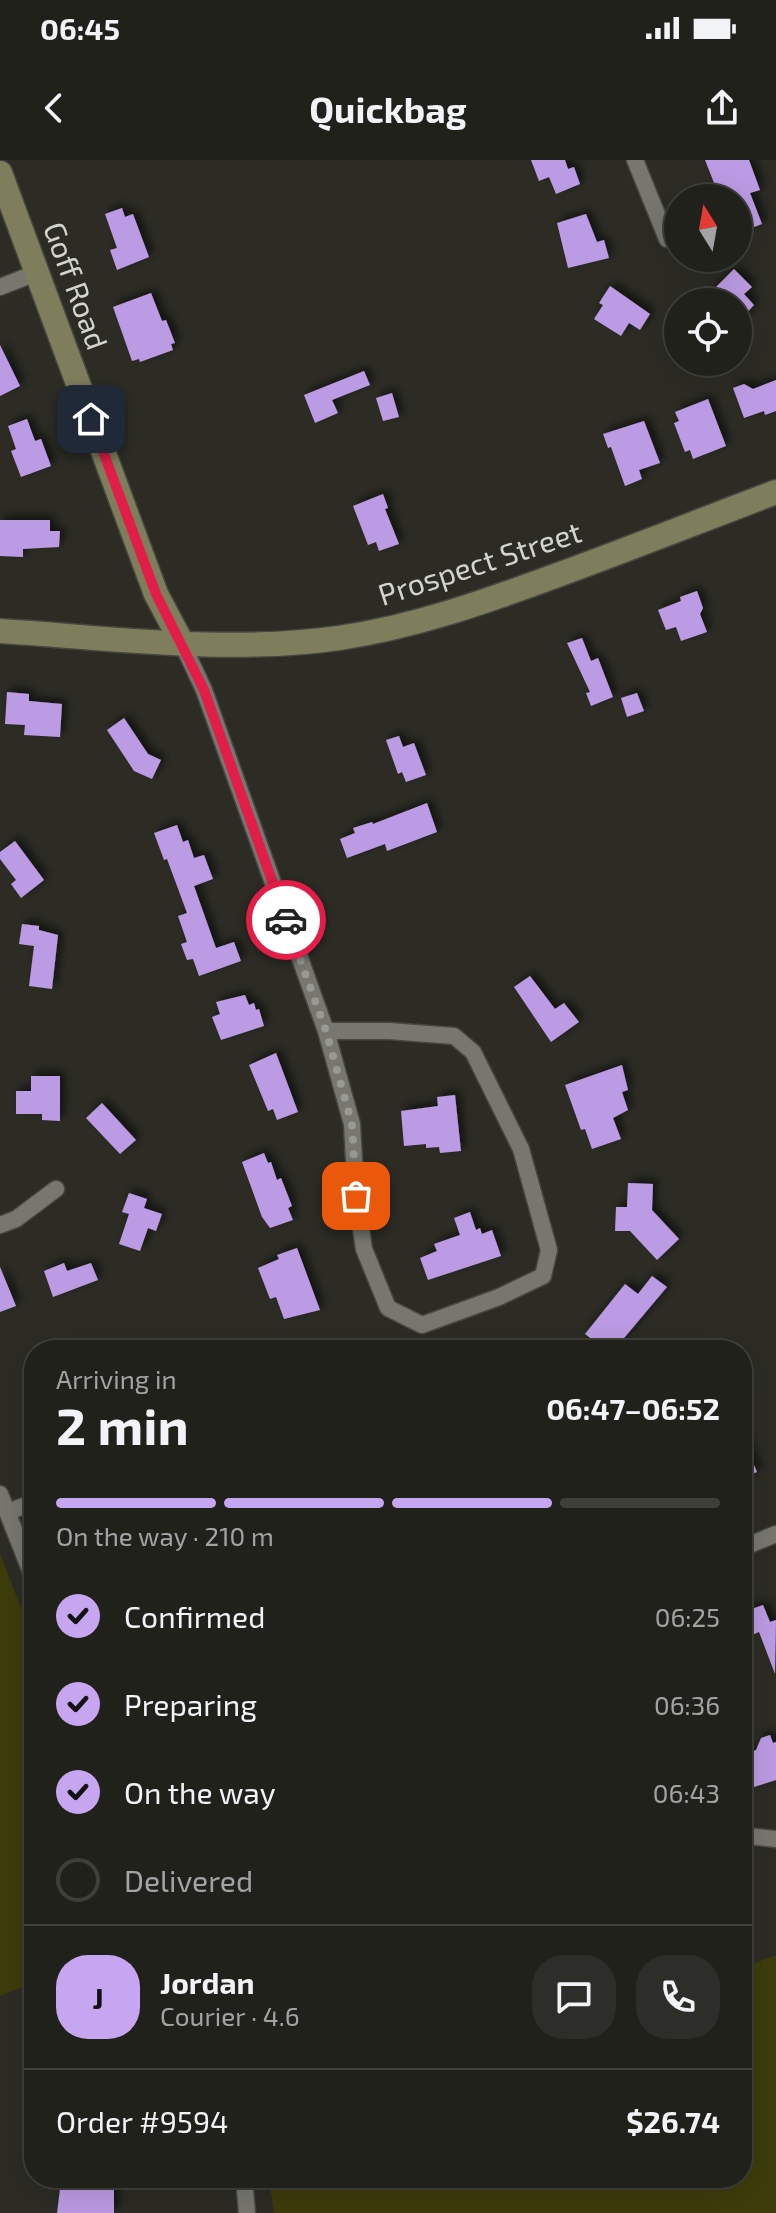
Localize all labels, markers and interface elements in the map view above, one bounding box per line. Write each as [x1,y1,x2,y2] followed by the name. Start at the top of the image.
[40,10,120,46] text: 06:45
[32,86,76,130] icon: back
[700,86,744,130] icon: share
[309,87,467,130] text: Quickbag
[664,184,752,272] north arrow
[664,184,752,376] map controls
[37,217,117,354] street label: Goff Road
[664,288,752,376] button: locate
[57,385,125,453] pin
[69,397,113,441] icon: home
[373,512,585,612] street label: Prospect Street
[246,880,326,960] courier
[264,898,308,942] icon: car
[322,1162,390,1230] pin
[334,1174,378,1218] icon: bag
[56,1363,177,1394] text: Arriving in
[546,1390,720,1426] text: 06:47–06:52
[56,1393,189,1455] text: 2 min
[56,1520,274,1551] text: On the way · 210 m
[56,1594,100,1638] icon: check
[124,1598,265,1634] text: Confirmed
[655,1601,720,1632] text: 06:25
[56,1682,100,1726] icon: check
[124,1686,257,1722] text: Preparing
[654,1689,720,1720] text: 06:36
[56,1770,100,1814] icon: check
[124,1774,276,1810] text: On the way
[653,1777,720,1808] text: 06:43
[124,1862,253,1898] text: Delivered
[532,1955,616,2039] button: chat
[636,1955,720,2039] button: phone
[160,1964,255,2000] text: Jordan
[92,1979,104,2015] text: J
[160,2000,300,2031] text: Courier · 4.6
[56,2103,229,2139] text: Order #9594
[626,2103,720,2139] text: $26.74

